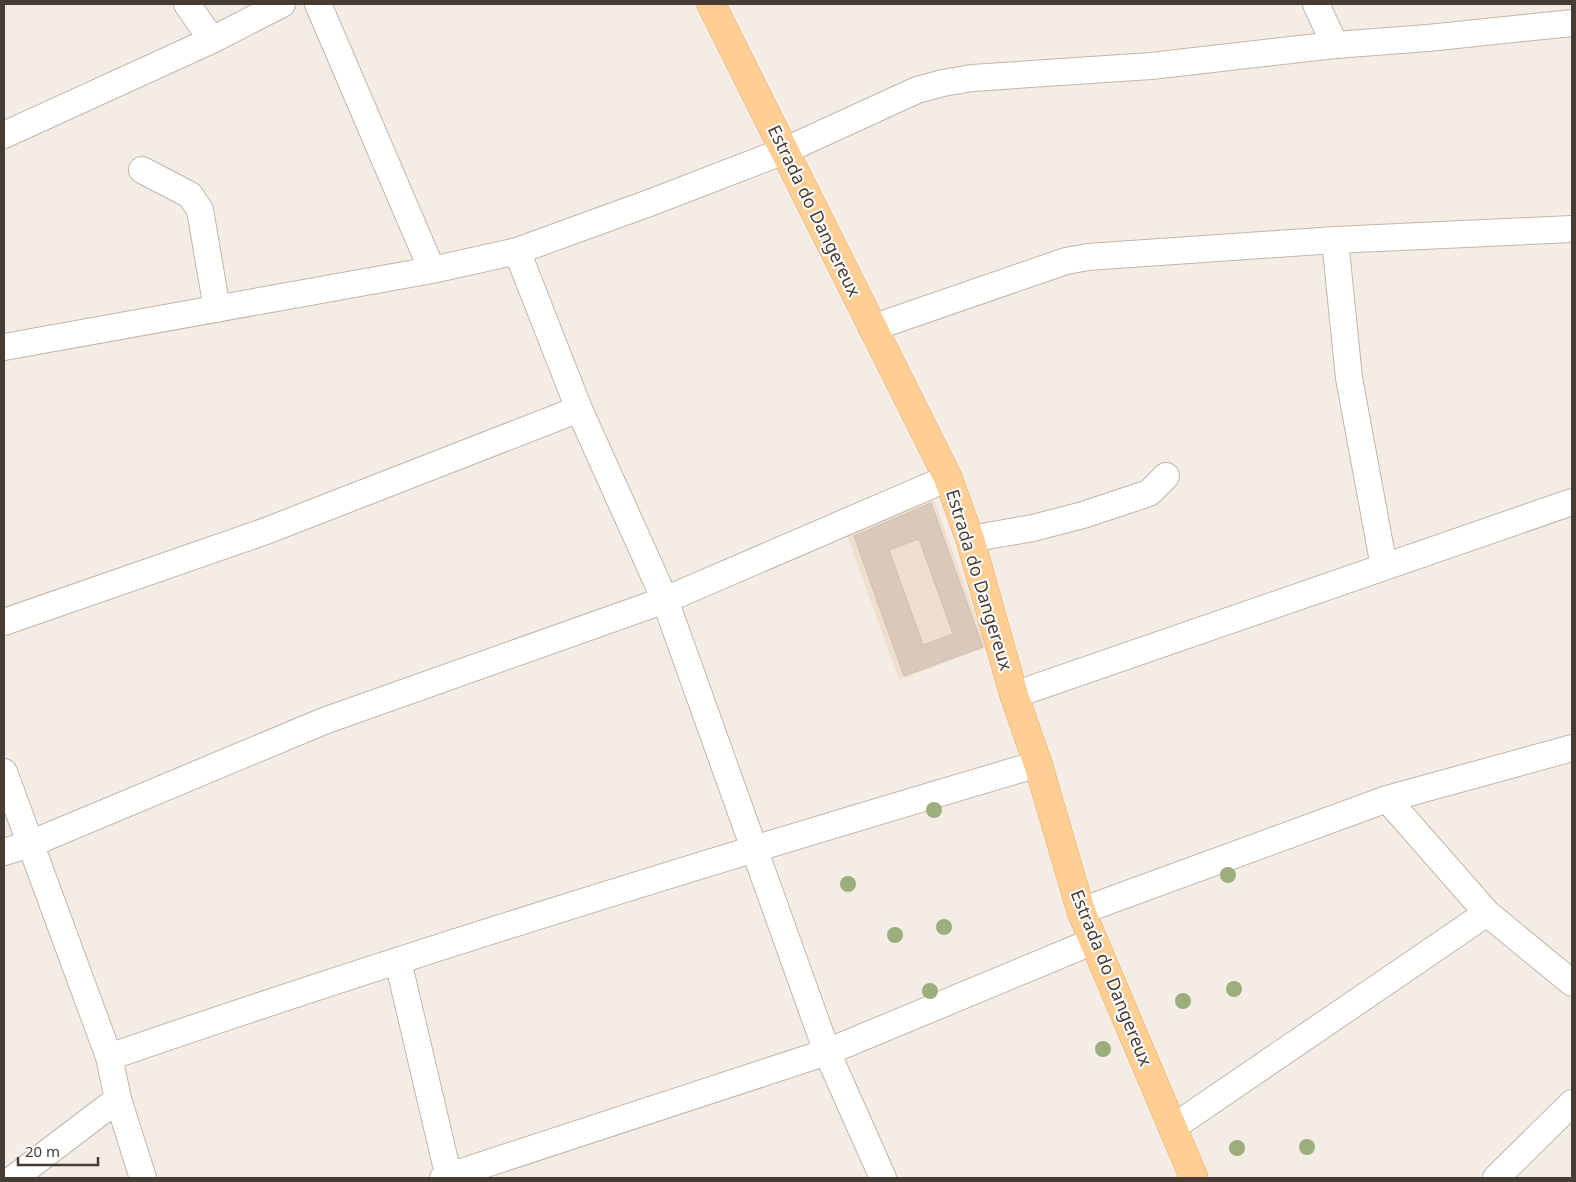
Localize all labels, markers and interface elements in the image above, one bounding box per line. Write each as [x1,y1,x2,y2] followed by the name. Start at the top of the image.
[763,121,867,301] street label: Estrada do Dangereux
[941,486,1019,674] street label: Estrada do Dangereux
[1066,886,1158,1070] street label: Estrada do Dangereux
[18,1134,98,1166] scale bar
[25,1141,60,1161] text: 20 m

